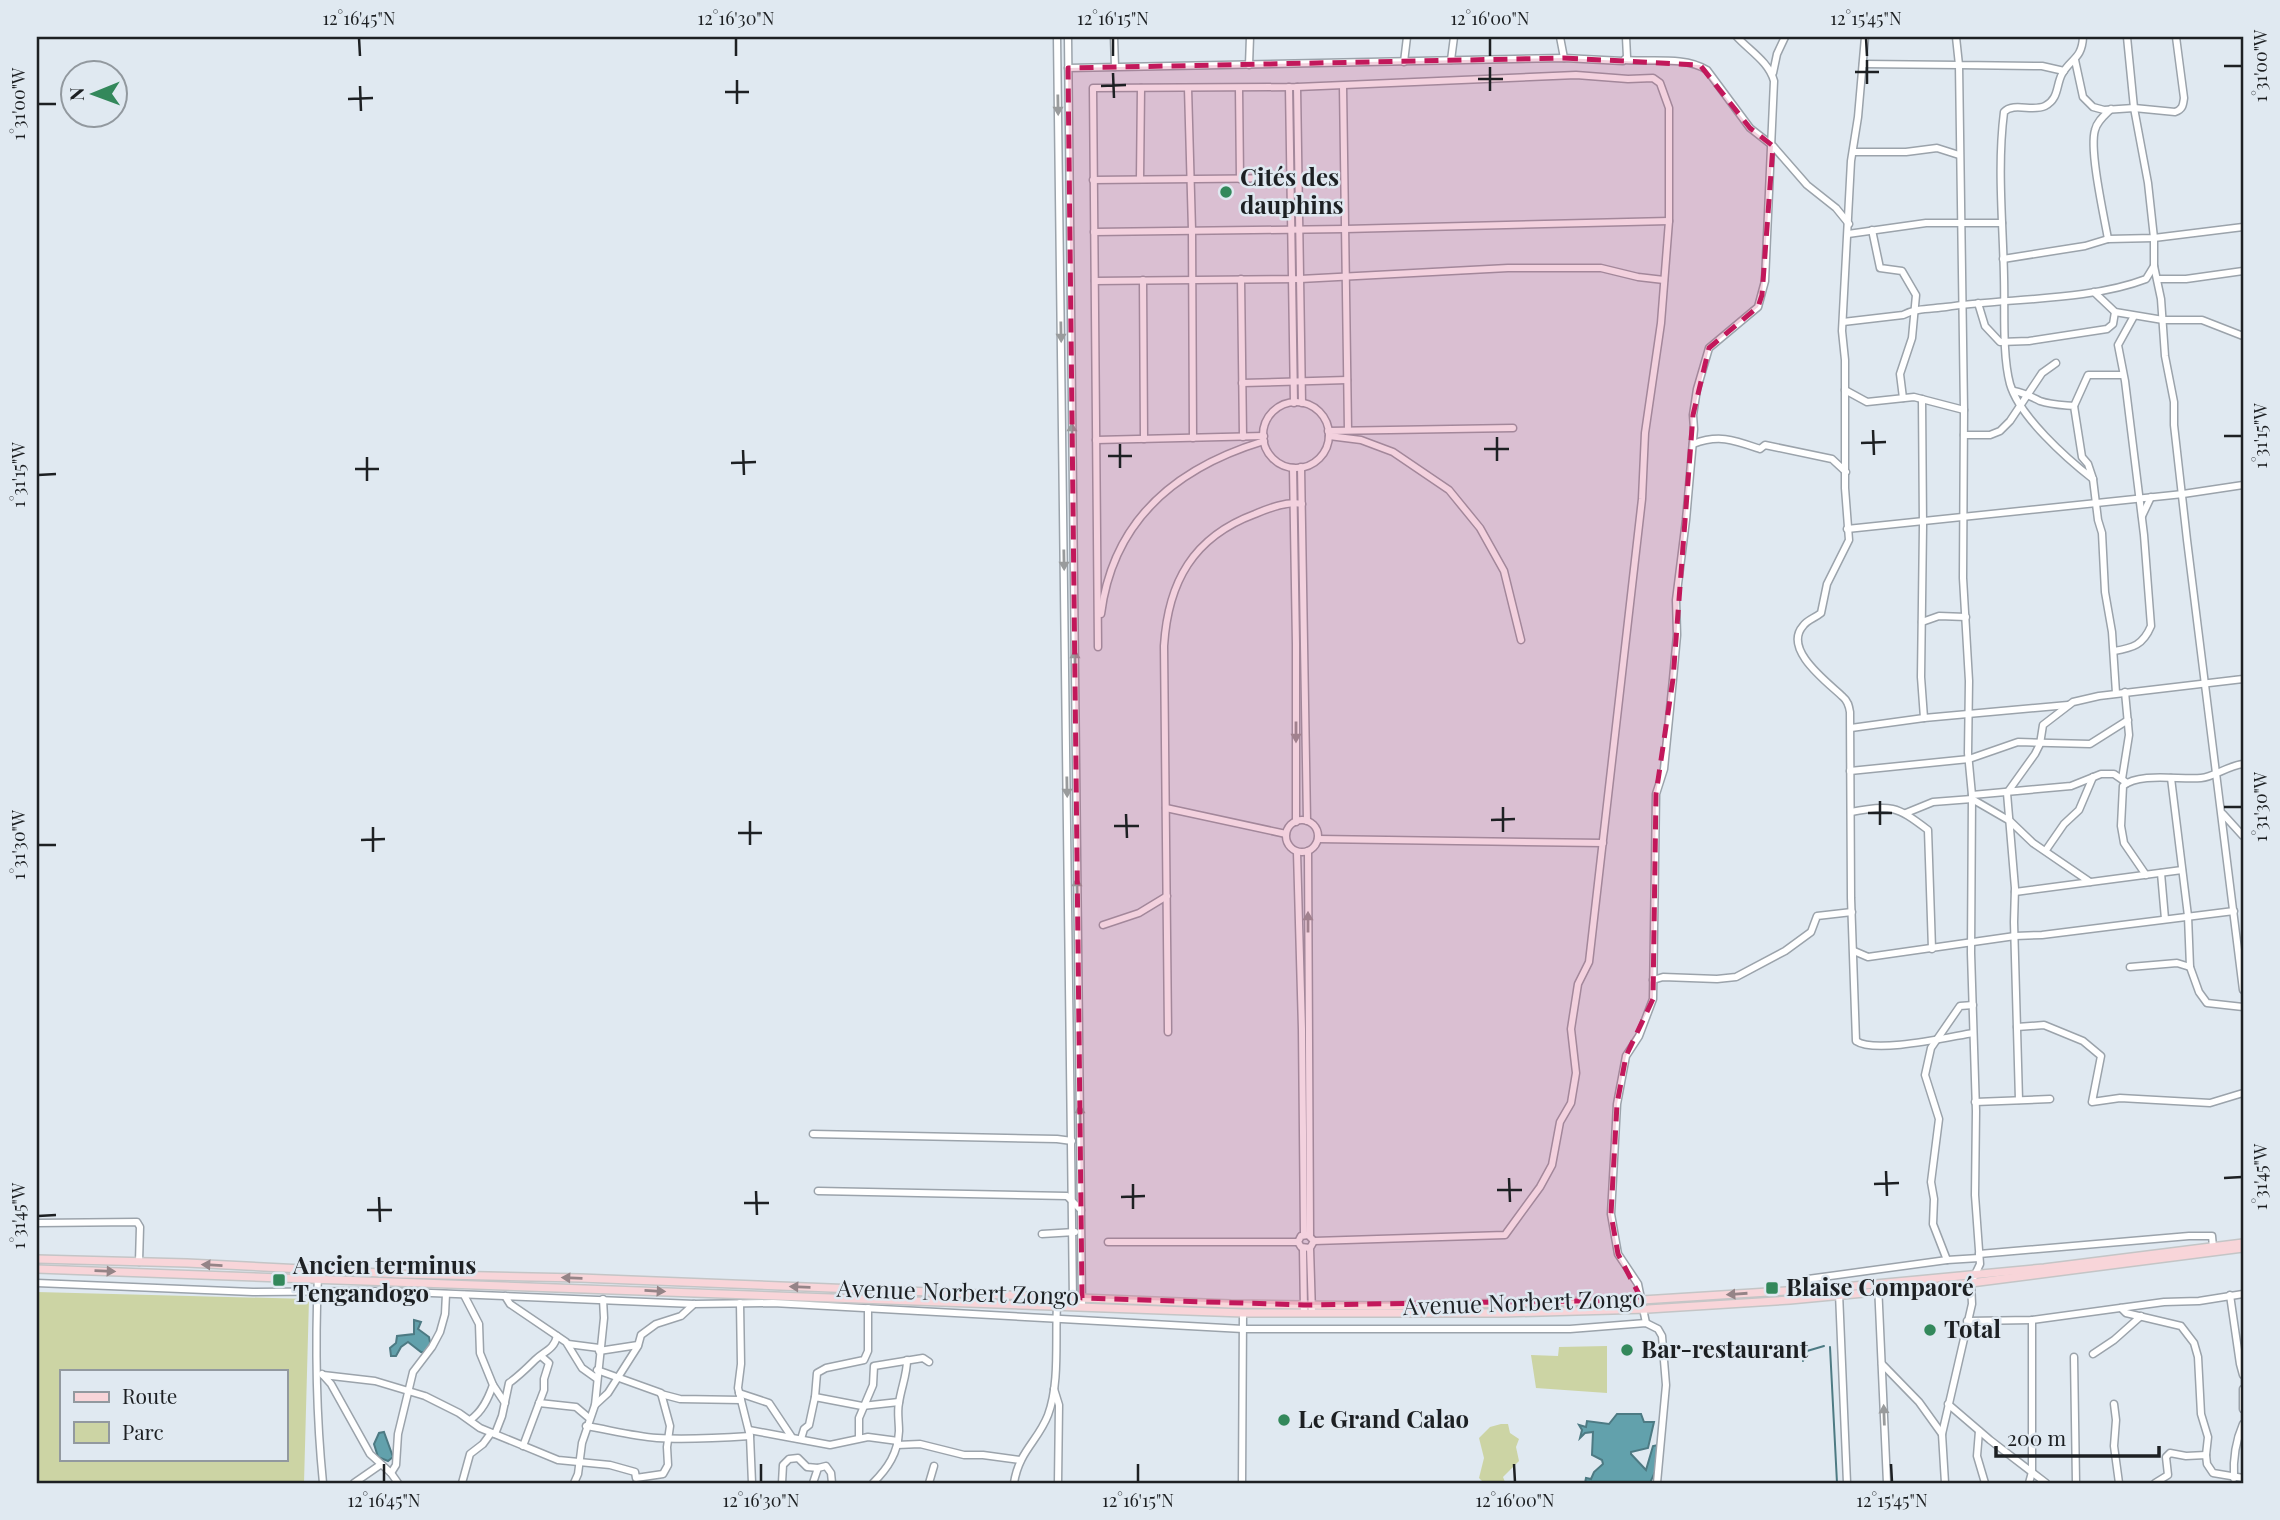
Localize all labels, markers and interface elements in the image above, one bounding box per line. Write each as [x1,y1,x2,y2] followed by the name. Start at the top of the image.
[322,6,396,30] text: 12°16'45"N
[698,6,775,30] text: 12°16'30"N
[1077,6,1149,30] text: 12°16'15"N
[1450,6,1530,30] text: 12°16'00"N
[1830,6,1902,30] text: 12°15'45"N
[2248,29,2272,102] text: 1°31'00"W
[60,60,130,130] north arrow
[6,67,30,140] text: 1°31'00"W
[63,87,89,101] text: N
[1052,94,1064,116] one-way arrow
[1240,160,1344,220] place label: Cités des dauphins
[1218,184,1234,200] marker: Cités des dauphins
[1055,322,1067,344] one-way arrow
[2248,403,2272,469] text: 1°31'15"W
[1066,421,1078,443] one-way arrow
[6,442,30,508] text: 1°31'15"W
[1058,549,1069,571] one-way arrow
[1069,649,1081,671] one-way arrow
[1290,721,1302,743] one-way arrow
[2248,771,2272,842] text: 1°31'30"W
[1061,777,1072,799] one-way arrow
[6,809,30,880] text: 1°31'30"W
[1071,876,1083,898] one-way arrow
[1302,911,1314,933] one-way arrow
[1074,1104,1086,1126] one-way arrow
[2248,1143,2272,1210] text: 1°31'45"W
[6,1182,30,1249] text: 1°31'45"W
[292,1248,476,1308] place label: Ancien terminus Tengandogo
[200,1259,222,1270] one-way arrow
[94,1266,116,1277] one-way arrow
[1786,1270,1974,1302] place label: Blaise Compaoré
[835,1271,1080,1311] street label: Avenue Norbert Zongo
[271,1272,287,1288] marker: Ancien terminus Tengandogo
[561,1272,583,1284] one-way arrow
[1764,1280,1780,1296] marker: Blaise Compaoré
[788,1281,810,1292] one-way arrow
[1401,1281,1646,1321] street label: Avenue Norbert Zongo
[645,1286,667,1297] one-way arrow
[1726,1289,1748,1300] one-way arrow
[1944,1312,2001,1344] place label: Total
[1922,1322,1938,1338] marker: Total
[1641,1332,1809,1364] place label: Bar-restaurant
[1619,1342,1635,1358] marker: Bar-restaurant
[60,1370,287,1460] legend
[122,1381,177,1409] text: Route
[1298,1402,1469,1434] place label: Le Grand Calao
[1879,1404,1890,1426] one-way arrow
[1276,1412,1292,1428] marker: Le Grand Calao
[1996,1415,2159,1459] scale bar
[122,1417,164,1445] text: Parc
[2007,1423,2066,1451] text: 200 m
[347,1488,421,1512] text: 12°16'45"N
[723,1488,800,1512] text: 12°16'30"N
[1102,1488,1174,1512] text: 12°16'15"N
[1475,1488,1555,1512] text: 12°16'00"N
[1856,1488,1928,1512] text: 12°15'45"N

